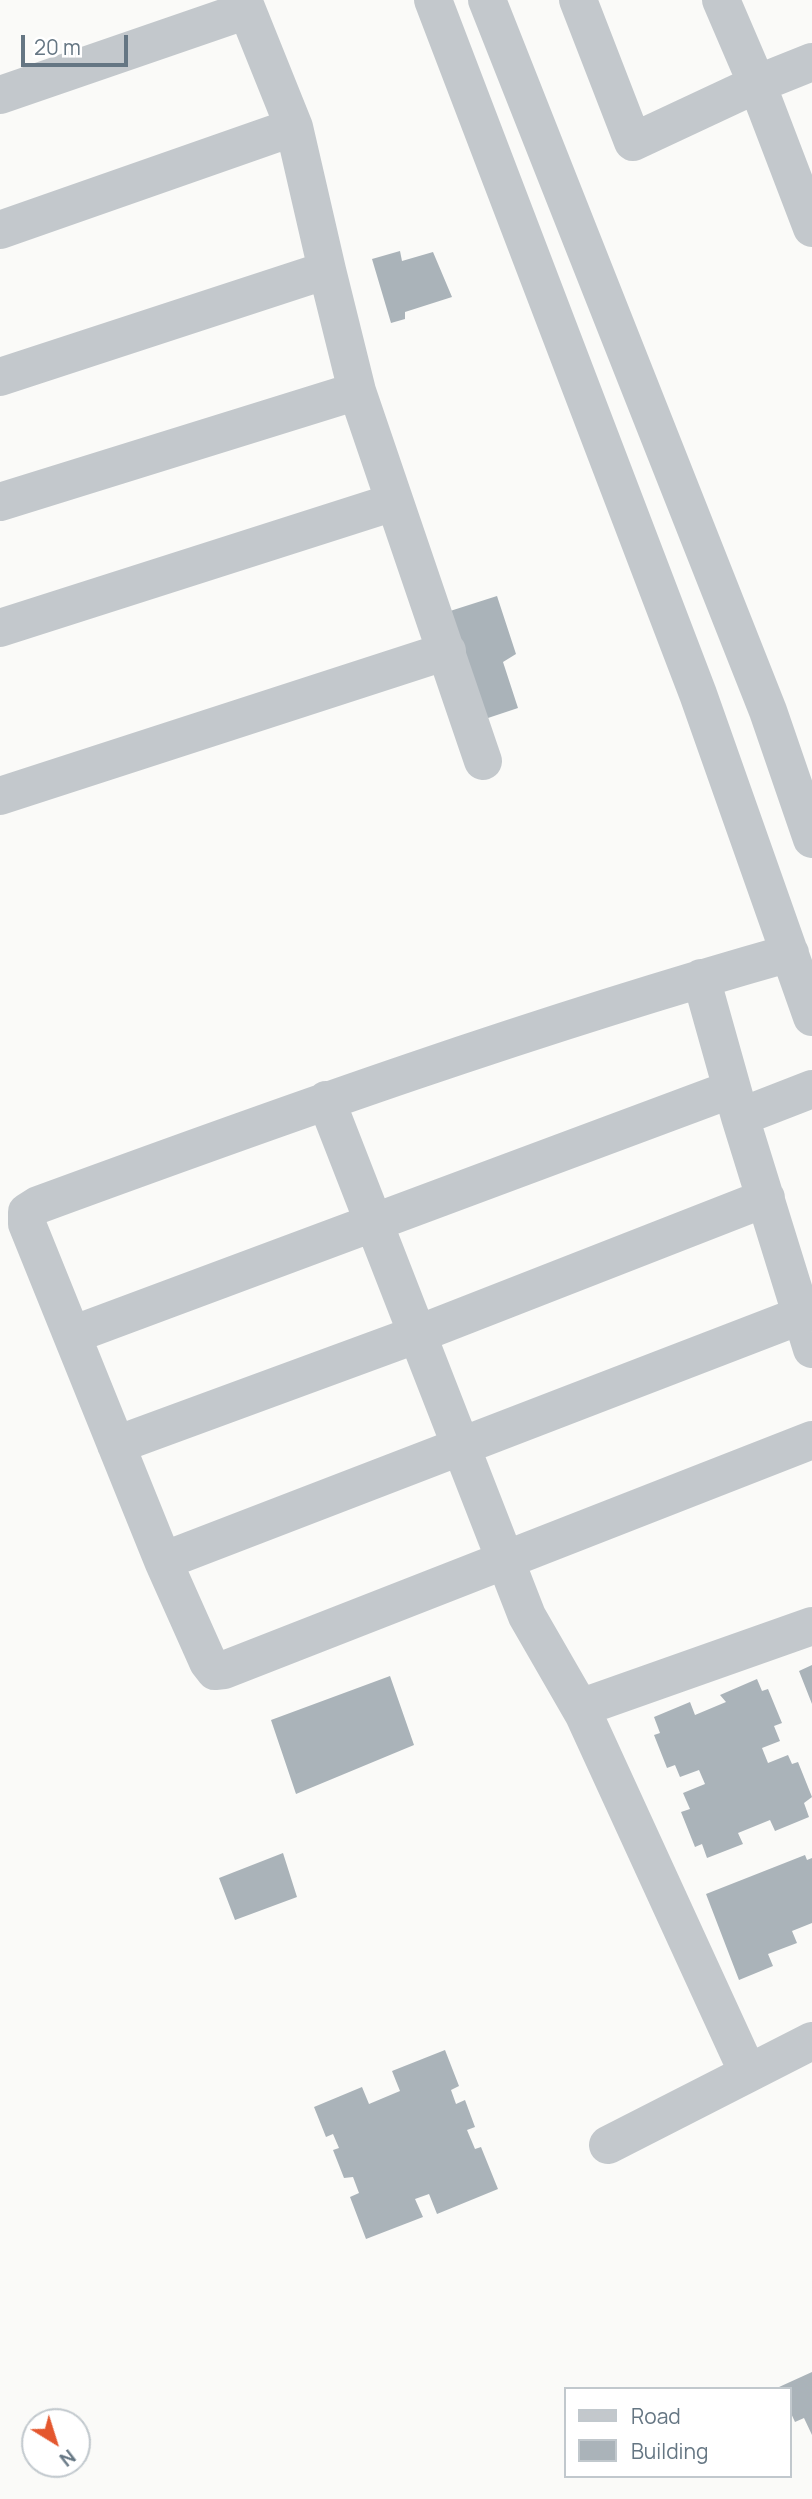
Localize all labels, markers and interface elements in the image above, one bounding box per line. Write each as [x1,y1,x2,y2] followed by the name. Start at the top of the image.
[24,21,131,65] scale bar
[34,33,81,61] text: 20 m
[564,2387,791,2478] legend
[631,2402,681,2430] text: Road
[21,2408,91,2478] north arrow
[631,2437,708,2465] text: Building
[54,2444,81,2472] text: N

